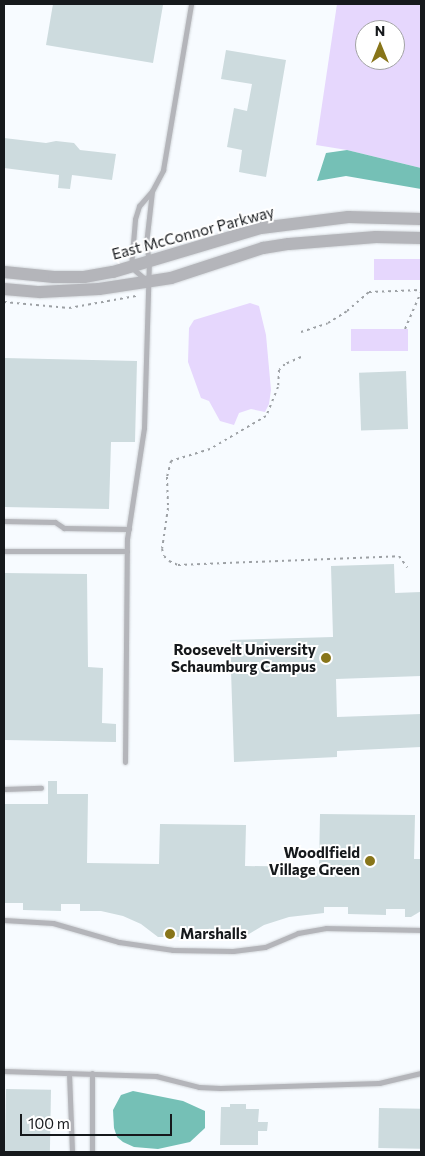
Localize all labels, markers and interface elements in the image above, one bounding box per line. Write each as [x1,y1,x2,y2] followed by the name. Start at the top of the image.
[355,20,405,70] north arrow
[375,22,385,39] text: N
[110,203,276,263] street label: East McConnor Parkway
[171,640,316,675] place label: Roosevelt University Schaumburg Campus
[320,652,332,664] marker: Roosevelt University Schaumburg Campus
[269,843,360,878] place label: Woodlfield Village Green
[364,855,376,867] marker: Woodlfield Village Green
[180,925,247,943] place label: Marshalls
[164,928,176,940] marker: Marshalls
[22,1104,175,1136] scale bar
[28,1114,70,1132] text: 100 m

